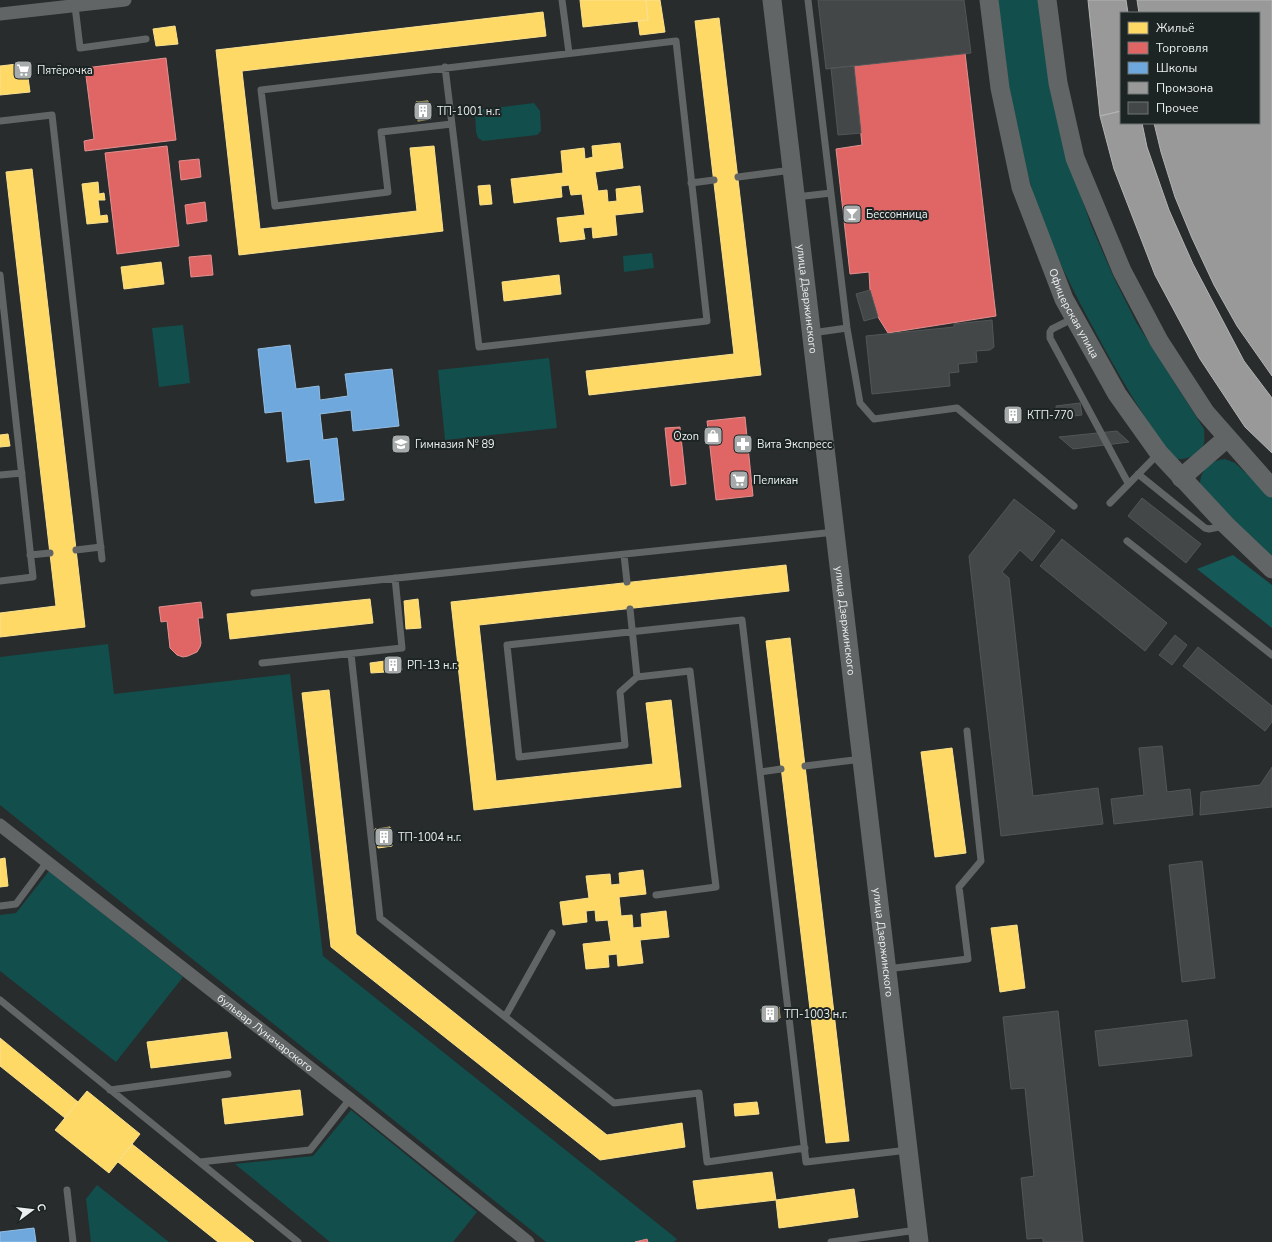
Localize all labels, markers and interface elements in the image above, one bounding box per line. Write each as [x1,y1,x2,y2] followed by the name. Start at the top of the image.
[1120,12,1260,124] legend
[1156,20,1194,36] text: Жильё
[1156,40,1208,56] text: Торговля
[12,59,34,81] supermarket icon: Пятёрочка
[1156,60,1197,76] text: Школы
[37,63,93,78] place label: Пятёрочка
[1156,80,1213,96] text: Промзона
[412,100,434,122] building icon: ТП-1001 н.г.
[1156,100,1199,116] text: Прочее
[437,104,501,119] place label: ТП-1001 н.г.
[841,203,863,225] bar icon: Бессонница
[866,207,928,222] place label: Бессонница
[793,243,821,354] street label: улица Дзержинского
[1045,266,1103,361] street label: Офицерская улица
[1002,404,1024,426] building icon: КТП-770
[1027,408,1074,423] place label: КТП-770
[702,425,724,447] shop icon: Ozon
[673,429,699,444] place label: Ozon
[390,433,412,455] school or university icon: Гимназия № 89
[732,433,754,455] pharmacy icon: Вита Экспресс
[415,437,495,452] place label: Гимназия № 89
[757,437,832,452] place label: Вита Экспресс
[728,469,750,491] supermarket icon: Пеликан
[753,473,798,488] place label: Пеликан
[832,565,859,676] street label: улица Дзержинского
[382,654,404,676] building icon: РП-13 н.г.
[407,658,458,673] place label: РП-13 н.г.
[373,826,395,848] building icon: ТП-1004 н.г.
[398,830,462,845] place label: ТП-1004 н.г.
[870,887,897,998] street label: улица Дзержинского
[214,990,317,1075] street label: бульвар Луначарского
[759,1003,781,1025] building icon: ТП-1003 н.г.
[784,1007,848,1022] place label: ТП-1003 н.г.
[12,1190,52,1230] north arrow
[33,1202,50,1214] text: С

